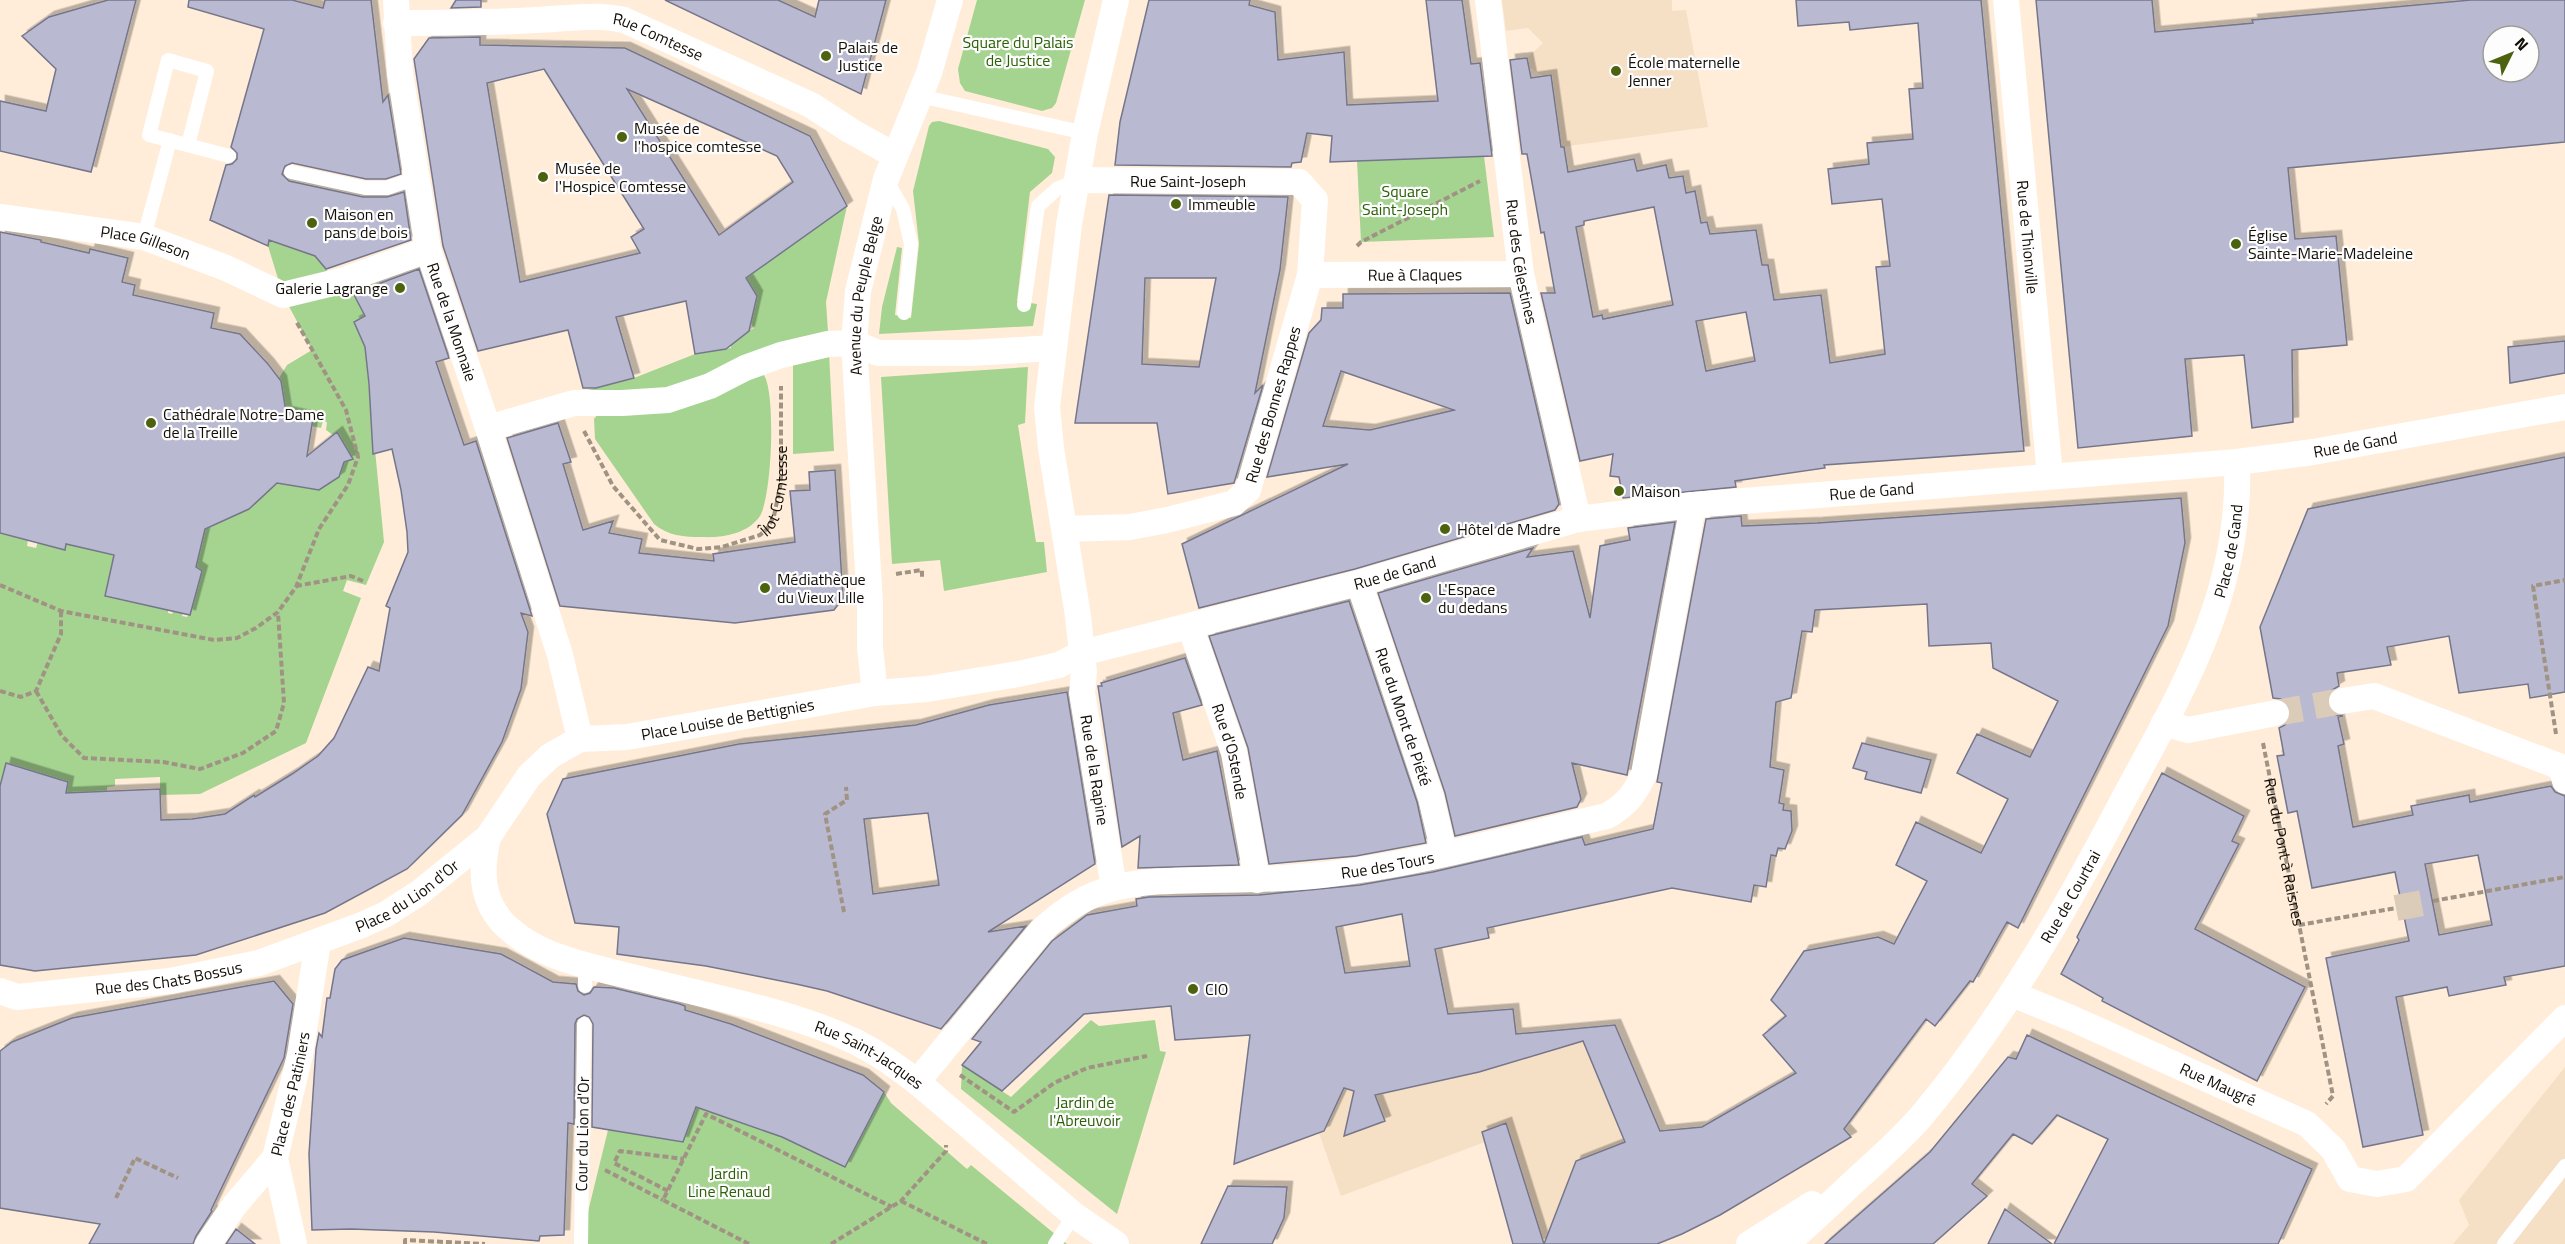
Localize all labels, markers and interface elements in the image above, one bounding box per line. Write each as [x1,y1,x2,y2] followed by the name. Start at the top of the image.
[611,6,707,67] street label: Rue Comtesse
[2481,24,2541,84] north arrow
[962,30,1074,72] park label: Square du Palais de Justice
[2509,32,2535,56] text: N
[838,35,898,77] place label: Palais de Justice
[819,49,833,63] marker: Palais de Justice
[1628,50,1740,92] place label: École maternelle Jenner
[1609,64,1623,78] marker: École maternelle Jenner
[634,116,761,158] place label: Musée de l'hospice comtesse
[615,130,629,144] marker: Musée de l'hospice comtesse
[555,156,686,198] place label: Musée de l'Hospice Comtesse
[1130,169,1246,193] street label: Rue Saint-Joseph
[536,170,550,184] marker: Musée de l'Hospice Comtesse
[1362,179,1448,221] park label: Square Saint-Joseph
[2011,179,2045,295] street label: Rue de Thionville
[1188,192,1255,216] place label: Immeuble
[1169,197,1183,211] marker: Immeuble
[1500,198,1544,327] street label: Rue des Célestines
[324,202,408,244] place label: Maison en pans de bois
[842,213,888,376] street label: Avenue du Peuple Belge
[305,216,319,230] marker: Maison en pans de bois
[99,219,194,266] street label: Place Gilleson
[2248,223,2413,265] place label: Église Sainte-Marie-Madeleine
[2229,237,2243,251] marker: Église Sainte-Marie-Madeleine
[421,259,483,384] street label: Rue de la Monnaie
[1368,262,1462,287] street label: Rue à Claques
[275,276,388,300] place label: Galerie Lagrange
[393,281,407,295] marker: Galerie Lagrange
[1239,323,1307,486] street label: Rue des Bonnes Rappes
[163,402,324,444] place label: Cathédrale Notre-Dame de la Treille
[144,416,158,430] marker: Cathédrale Notre-Dame de la Treille
[2311,425,2399,464] street label: Rue de Gand
[754,445,793,543] street label: Îlot Comtesse
[1828,476,1915,506] street label: Rue de Gand
[1631,479,1680,503] place label: Maison
[1612,484,1626,498] marker: Maison
[2207,503,2248,601] street label: Place de Gand
[1457,517,1560,541] place label: Hôtel de Madre
[1438,522,1452,536] marker: Hôtel de Madre
[1351,549,1439,596] street label: Rue de Gand
[777,567,866,609] place label: Médiathèque du Vieux Lille
[1438,577,1508,619] place label: L'Espace du dedans
[758,581,772,595] marker: Médiathèque du Vieux Lille
[1419,591,1433,605] marker: L'Espace du dedans
[1369,644,1438,789] street label: Rue du Mont de Piété
[639,692,816,746] street label: Place Louise de Bettignies
[1206,700,1254,801] street label: Rue d'Ostende
[1074,713,1116,827] street label: Rue de la Rapine
[2258,776,2311,928] street label: Rue du Pont à Raisnes
[1339,845,1436,885] street label: Rue des Tours
[2034,846,2106,948] street label: Rue de Courtrai
[352,853,464,938] street label: Place du Lion d'Or
[94,955,244,1001] street label: Rue des Chats Bossus
[1205,977,1228,1001] place label: CIO
[1186,982,1200,996] marker: CIO
[811,1014,929,1095] street label: Rue Saint-Jacques
[264,1030,316,1159] street label: Place des Patiniers
[2176,1056,2260,1112] street label: Rue Maugré
[569,1076,595,1192] street label: Cour du Lion d'Or
[1049,1090,1121,1132] park label: Jardin de l'Abreuvoir
[688,1161,770,1203] park label: Jardin Line Renaud

